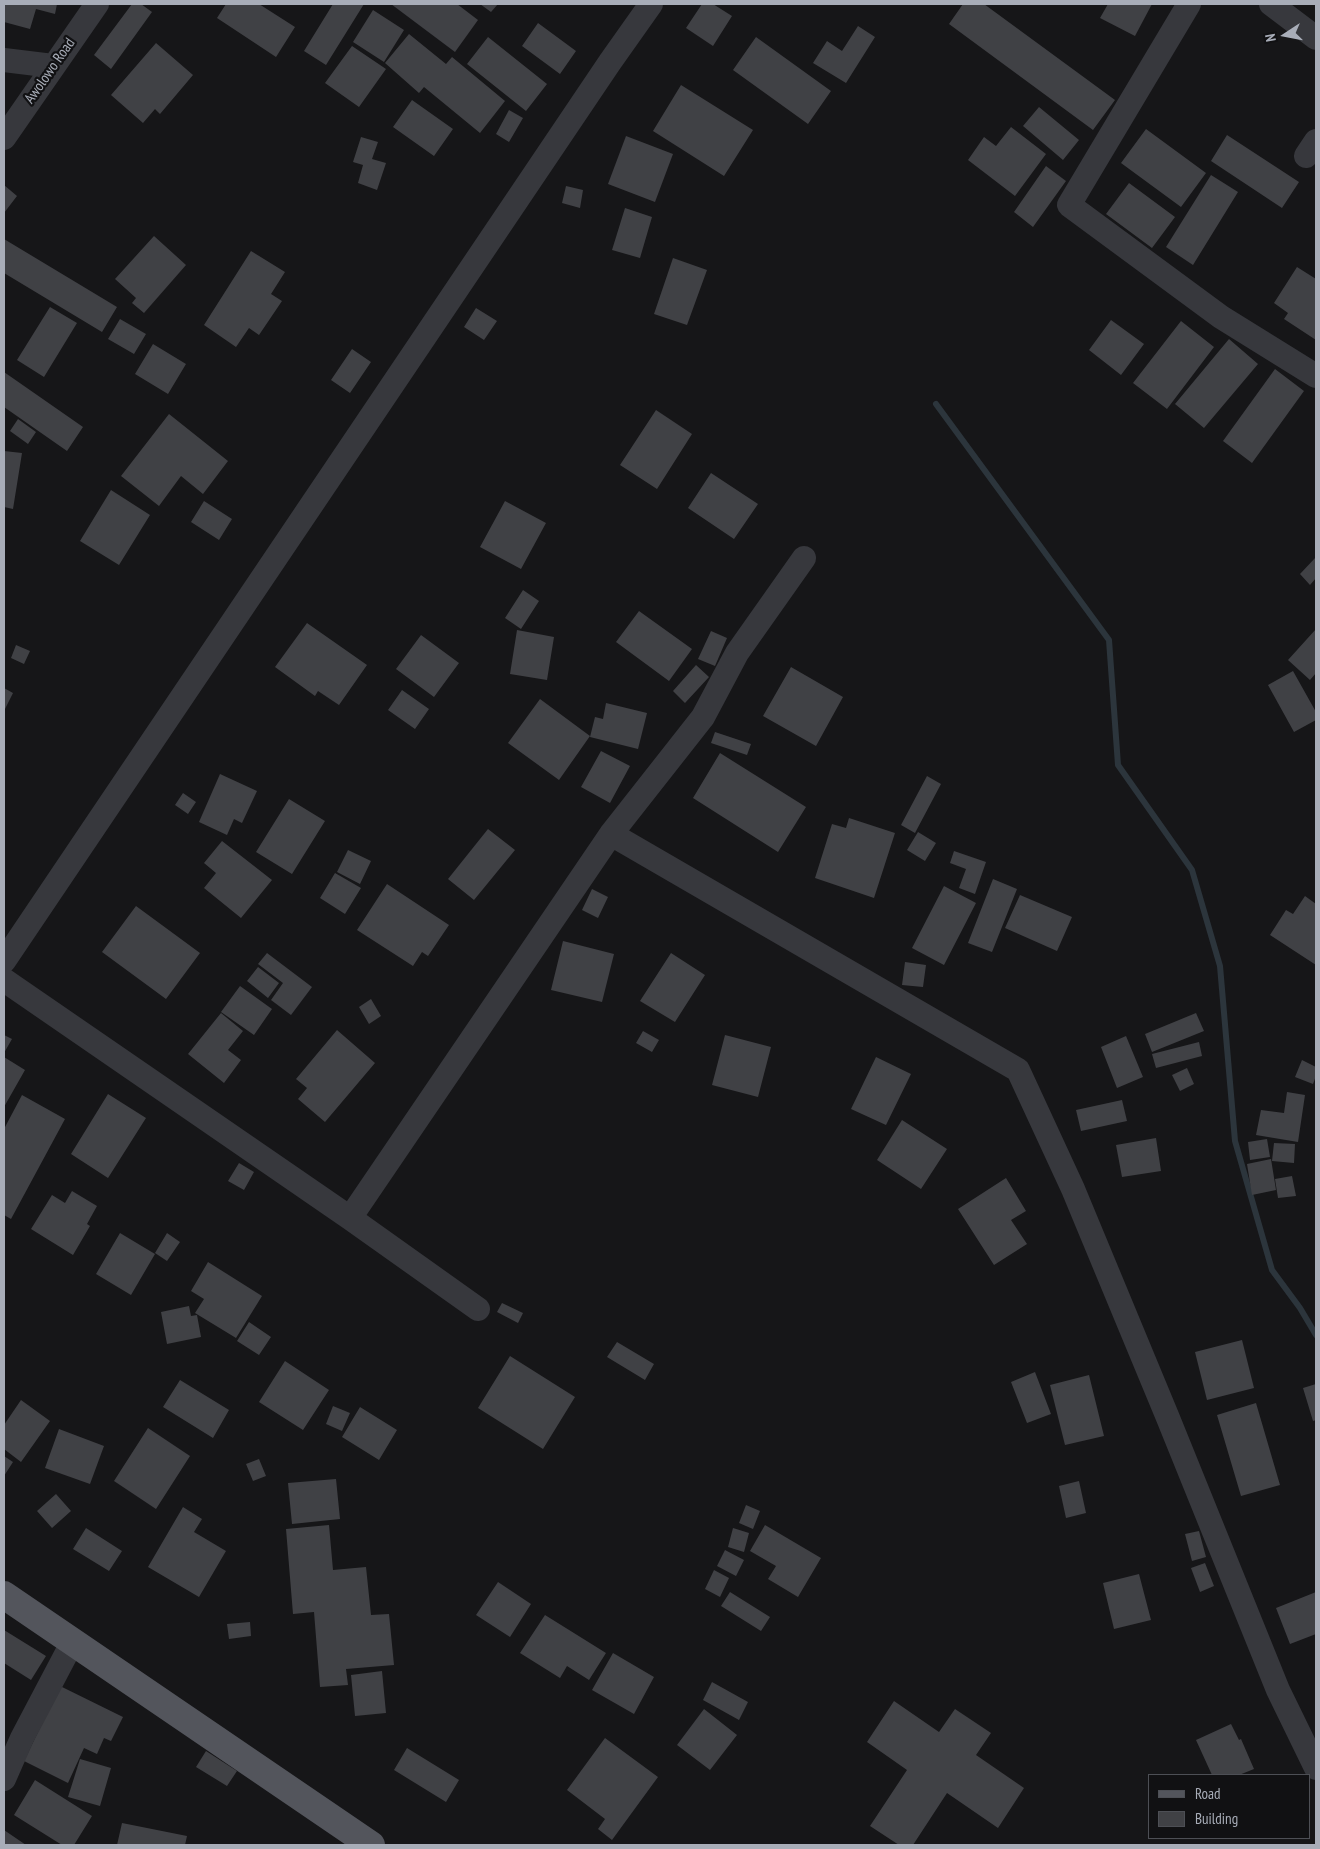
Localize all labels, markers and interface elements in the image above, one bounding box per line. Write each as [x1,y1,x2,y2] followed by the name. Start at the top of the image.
[1260,10,1310,60] north arrow
[1261,32,1280,43] text: N
[21,35,79,107] street label: Awolowo Road
[1148,1774,1310,1839] legend
[1195,1784,1221,1803] text: Road
[1195,1809,1238,1828] text: Building

